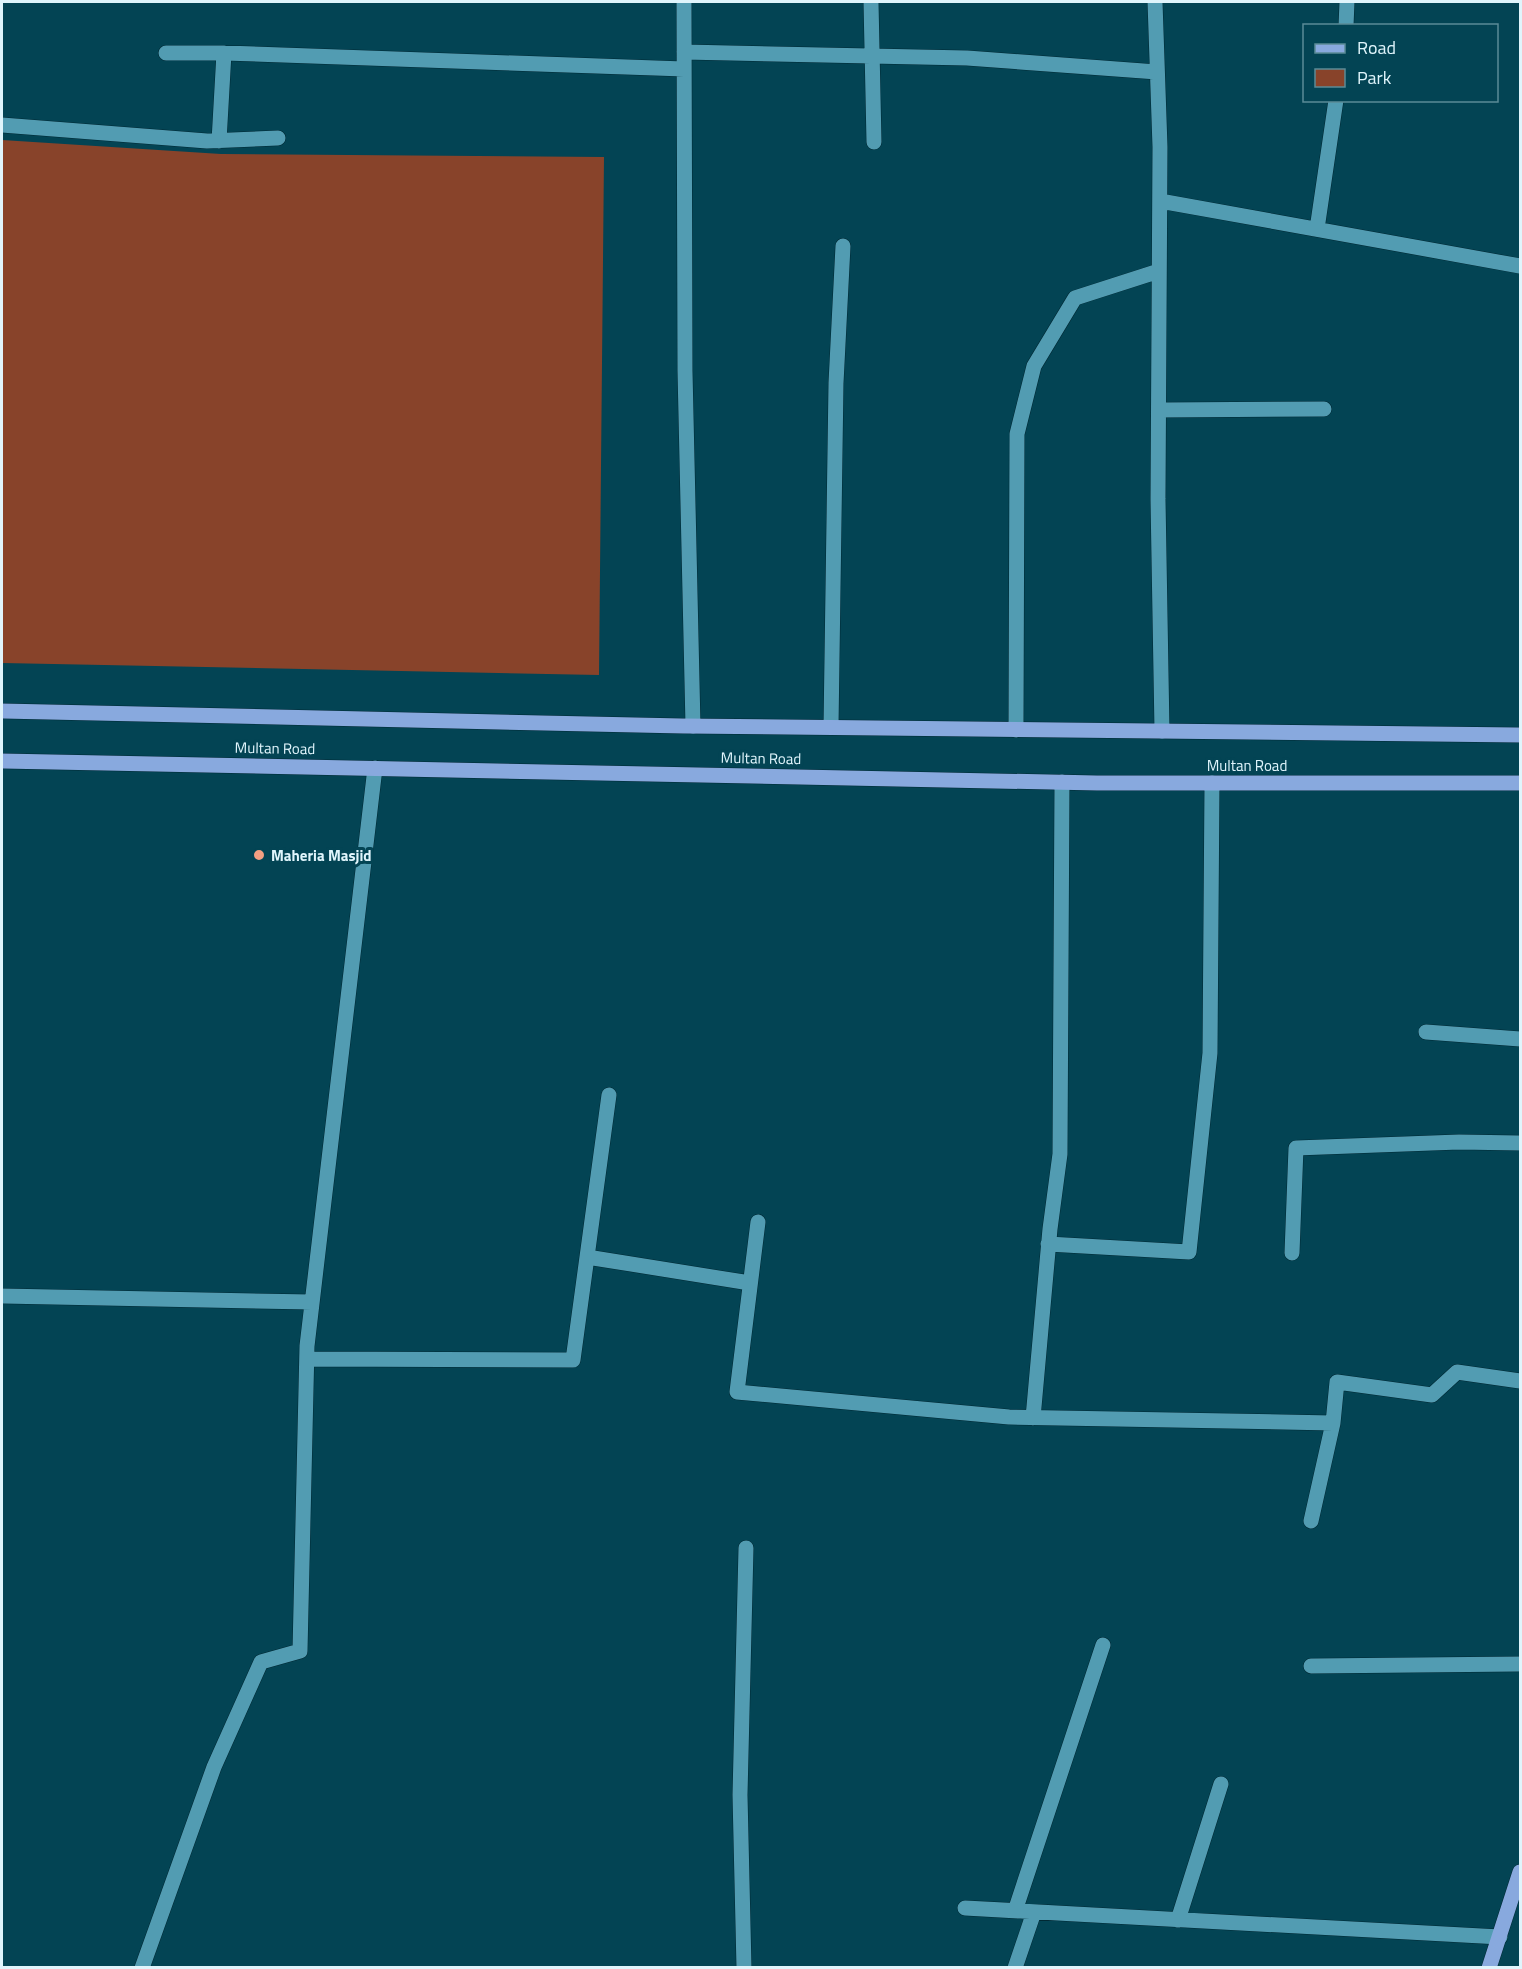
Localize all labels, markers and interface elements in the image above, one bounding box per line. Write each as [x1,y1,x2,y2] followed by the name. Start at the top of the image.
[1303,24,1498,102] legend
[1357,34,1396,61] text: Road
[1357,64,1392,91] text: Park
[234,736,316,760] street label: Multan Road
[720,746,802,770] street label: Multan Road
[1207,754,1287,777] street label: Multan Road
[271,844,372,867] place label: Maheria Masjid
[252,848,266,862] marker: Maheria Masjid

